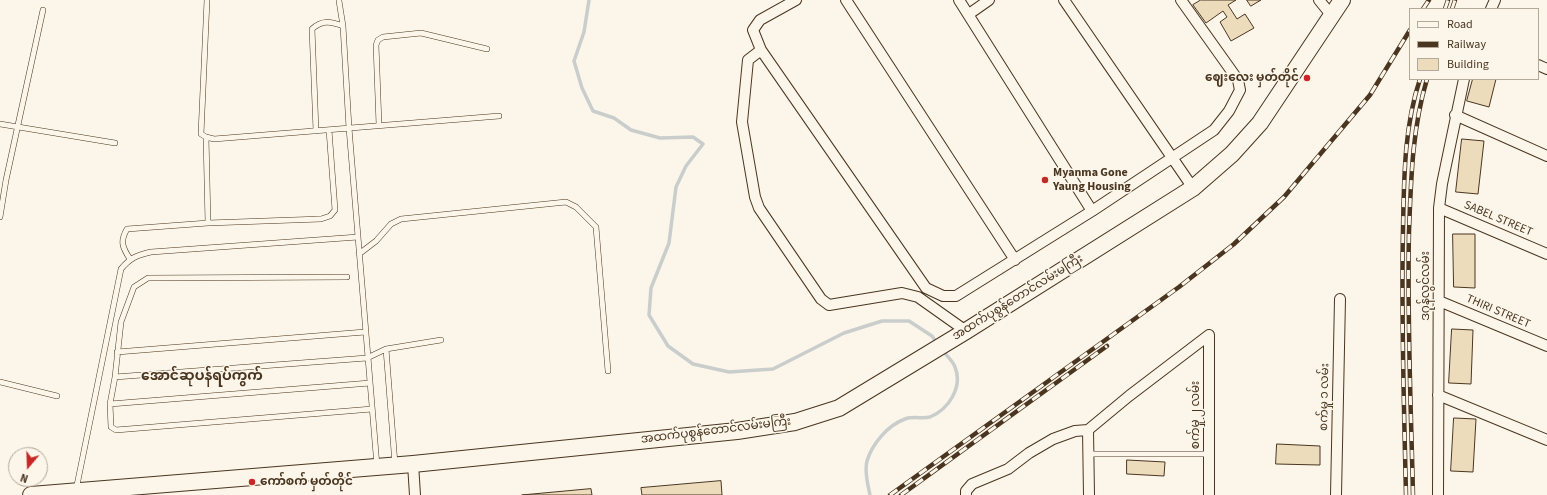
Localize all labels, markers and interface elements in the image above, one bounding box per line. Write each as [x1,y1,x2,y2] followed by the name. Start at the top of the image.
[1409,8,1539,80] legend
[1447,16,1473,33] text: Road
[1447,36,1486,53] text: Railway
[1447,56,1489,73] text: Building
[1205,71,1299,85] place label: ဈေးလေး မှတ်တိုင်
[1302,73,1312,83] marker: ဈေးလေး မှတ်တိုင်
[1053,166,1131,194] place label: Myanma Gone Yaung Housing
[1040,175,1050,185] marker: Myanma Gone Yaung Housing
[1462,198,1534,240] street label: SABEL STREET
[1419,251,1433,321] street label: ဒဂုန်လွင်လမ်း
[950,252,1086,344] street label: အထက်ပုစွန်တောင်လမ်းမကြီး
[1464,292,1532,332] street label: THIRI STREET
[1317,363,1333,431] street label: စက်မှု ၁ လမ်း
[141,369,263,385] district label: အောင်ဆုပန်ရပ်ကွက်
[1189,381,1203,449] street label: စက်မှု ၂ လမ်း
[640,415,792,447] street label: အထက်ပုစွန်တောင်လမ်းမကြီး
[8,447,48,487] north arrow
[18,470,30,486] text: N
[260,475,353,489] place label: ကော်စက် မှတ်တိုင်
[247,477,257,487] marker: ကော်စက် မှတ်တိုင်

